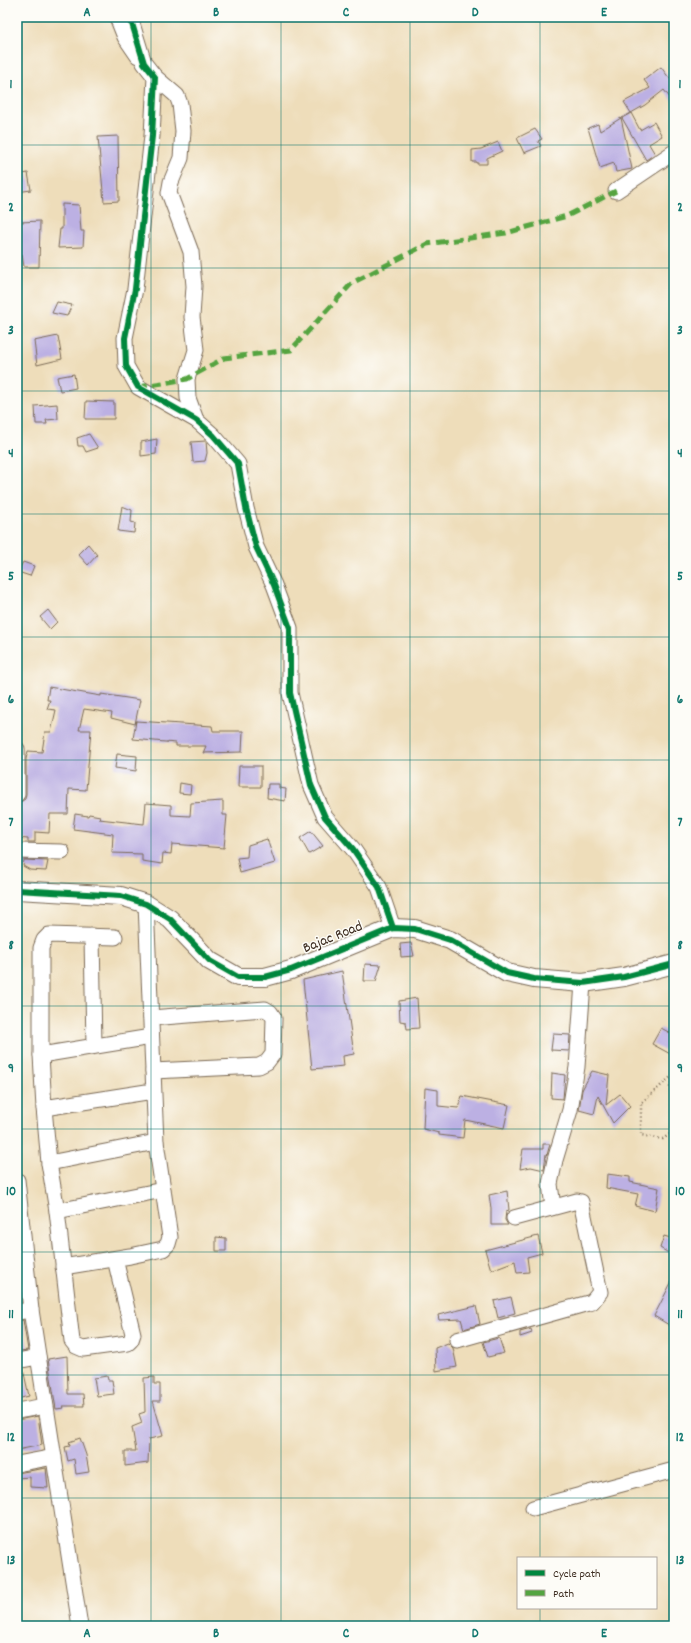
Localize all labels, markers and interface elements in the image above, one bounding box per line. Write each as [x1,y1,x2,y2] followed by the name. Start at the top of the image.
[83,4,91,23] text: A
[213,4,219,23] text: B
[343,4,350,23] text: C
[472,4,479,23] text: D
[601,4,608,23] text: E
[10,76,13,95] text: 1
[679,76,682,95] text: 1
[8,199,14,218] text: 2
[677,199,683,218] text: 2
[8,322,14,341] text: 3
[677,322,683,341] text: 3
[8,445,14,464] text: 4
[677,445,683,464] text: 4
[8,568,14,587] text: 5
[677,568,683,587] text: 5
[8,691,15,710] text: 6
[677,691,684,710] text: 6
[9,814,14,833] text: 7
[678,814,683,833] text: 7
[300,916,366,960] street label: Bajac Road
[8,937,14,956] text: 8
[677,937,683,956] text: 8
[8,1060,14,1079] text: 9
[677,1060,683,1079] text: 9
[6,1183,16,1202] text: 10
[675,1183,685,1202] text: 10
[8,1306,14,1325] text: 11
[677,1306,683,1325] text: 11
[7,1429,16,1448] text: 12
[676,1429,685,1448] text: 12
[7,1552,16,1571] text: 13
[676,1552,685,1571] text: 13
[517,1557,657,1609] legend
[553,1566,601,1583] text: Cycle path
[553,1586,574,1603] text: Path
[83,1625,91,1643] text: A
[213,1625,219,1643] text: B
[343,1625,350,1643] text: C
[472,1625,479,1643] text: D
[601,1625,608,1643] text: E

